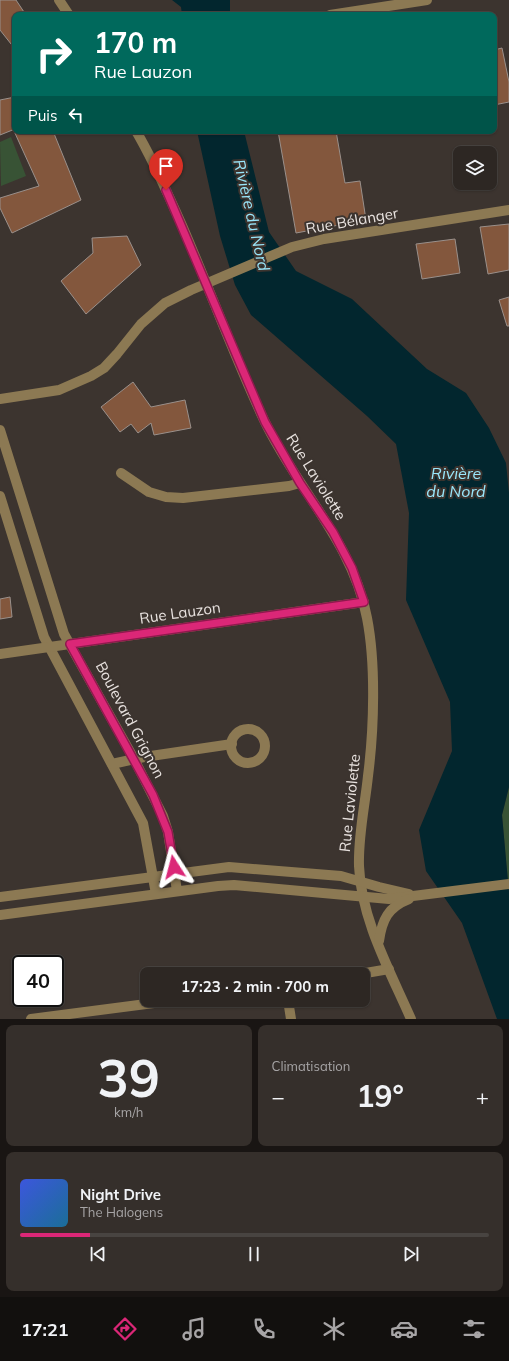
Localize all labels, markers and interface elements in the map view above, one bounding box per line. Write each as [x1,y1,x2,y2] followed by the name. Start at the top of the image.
[94,25,177,60] text: 170 m
[28,28,80,80] icon: right
[94,60,192,83] text: Rue Lauzon
[65,104,87,126] icon: left
[28,106,57,125] text: Puis
[453,146,497,190] map controls
[453,146,497,190] button: layers
[149,149,183,190] pin
[155,155,177,177] icon: arrive
[229,157,275,273] water label: Rivière du Nord
[304,203,400,238] street label: Rue Bélanger
[282,430,351,524] street label: Rue Laviolette
[426,463,486,501] water label: Rivière du Nord
[138,597,222,628] street label: Rue Lauzon
[92,658,169,781] street label: Boulevard Grignon
[335,753,364,853] street label: Rue Laviolette
[153,846,195,888] position arrow
[12,955,64,1007] speed limit sign: 40
[181,977,329,996] text: 17:23 · 2 min · 700 m
[98,1045,160,1110] text: 39
[272,1058,350,1074] text: Climatisation
[357,1077,404,1115] text: 19°
[272,1083,285,1111] text: −
[476,1083,489,1111] text: +
[114,1104,143,1120] text: km/h
[80,1185,161,1204] text: Night Drive
[80,1204,163,1220] text: The Halogens
[87,1243,109,1265] icon: previous
[243,1243,265,1265] icon: pause
[400,1243,422,1265] icon: next
[111,1315,139,1343] icon: directions
[180,1315,208,1343] icon: music
[250,1315,278,1343] icon: phone
[320,1315,348,1343] icon: climate
[390,1315,418,1343] icon: car
[460,1315,488,1343] icon: filters
[21,1318,69,1341] text: 17:21

